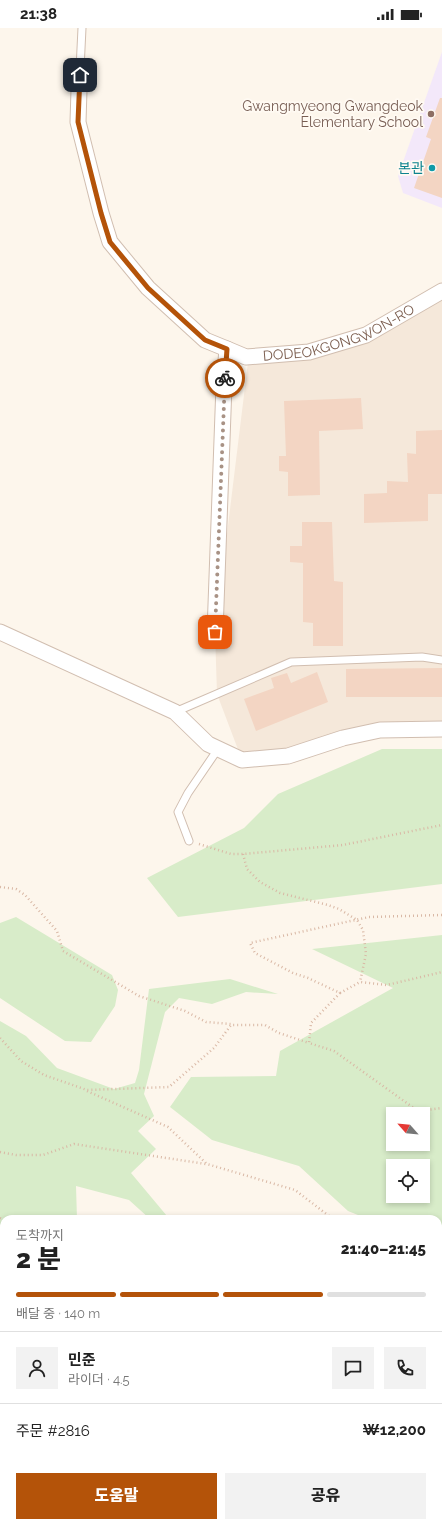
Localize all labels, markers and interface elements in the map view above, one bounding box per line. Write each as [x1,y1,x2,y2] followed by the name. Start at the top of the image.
[20,5,57,23] text: 21:38
[63,58,97,92] pin
[69,64,91,86] icon: home
[242,98,424,130] place label: Gwangmyeong Gwangdeok Elementary School
[426,109,436,119] marker: Gwangmyeong Gwangdeok Elementary School
[398,160,424,176] place label: 본관
[427,163,437,173] marker: 본관
[262,301,417,364] street label: DODEOKGONGWON-RO
[205,358,245,398] courier
[214,367,236,389] icon: bike
[198,615,232,649] pin
[204,621,226,643] icon: bag
[386,1107,430,1151] north arrow
[386,1107,430,1203] map controls
[386,1159,430,1203] button: locate
[16,1228,64,1243] text: 도착까지
[341,1240,426,1258] text: 21:40–21:45
[16,1244,61,1274] text: 2 분
[16,1306,100,1321] text: 배달 중 · 140 m
[16,1347,58,1389] button: person
[332,1347,374,1389] button: chat
[384,1347,426,1389] button: phone
[68,1351,96,1369] text: 민준
[68,1372,130,1387] text: 라이더 · 4.5
[363,1421,426,1439] text: ₩12,200
[16,1422,90,1440] text: 주문 #2816
[16,1473,217,1519] button: 도움말
[225,1473,426,1519] button: 공유

